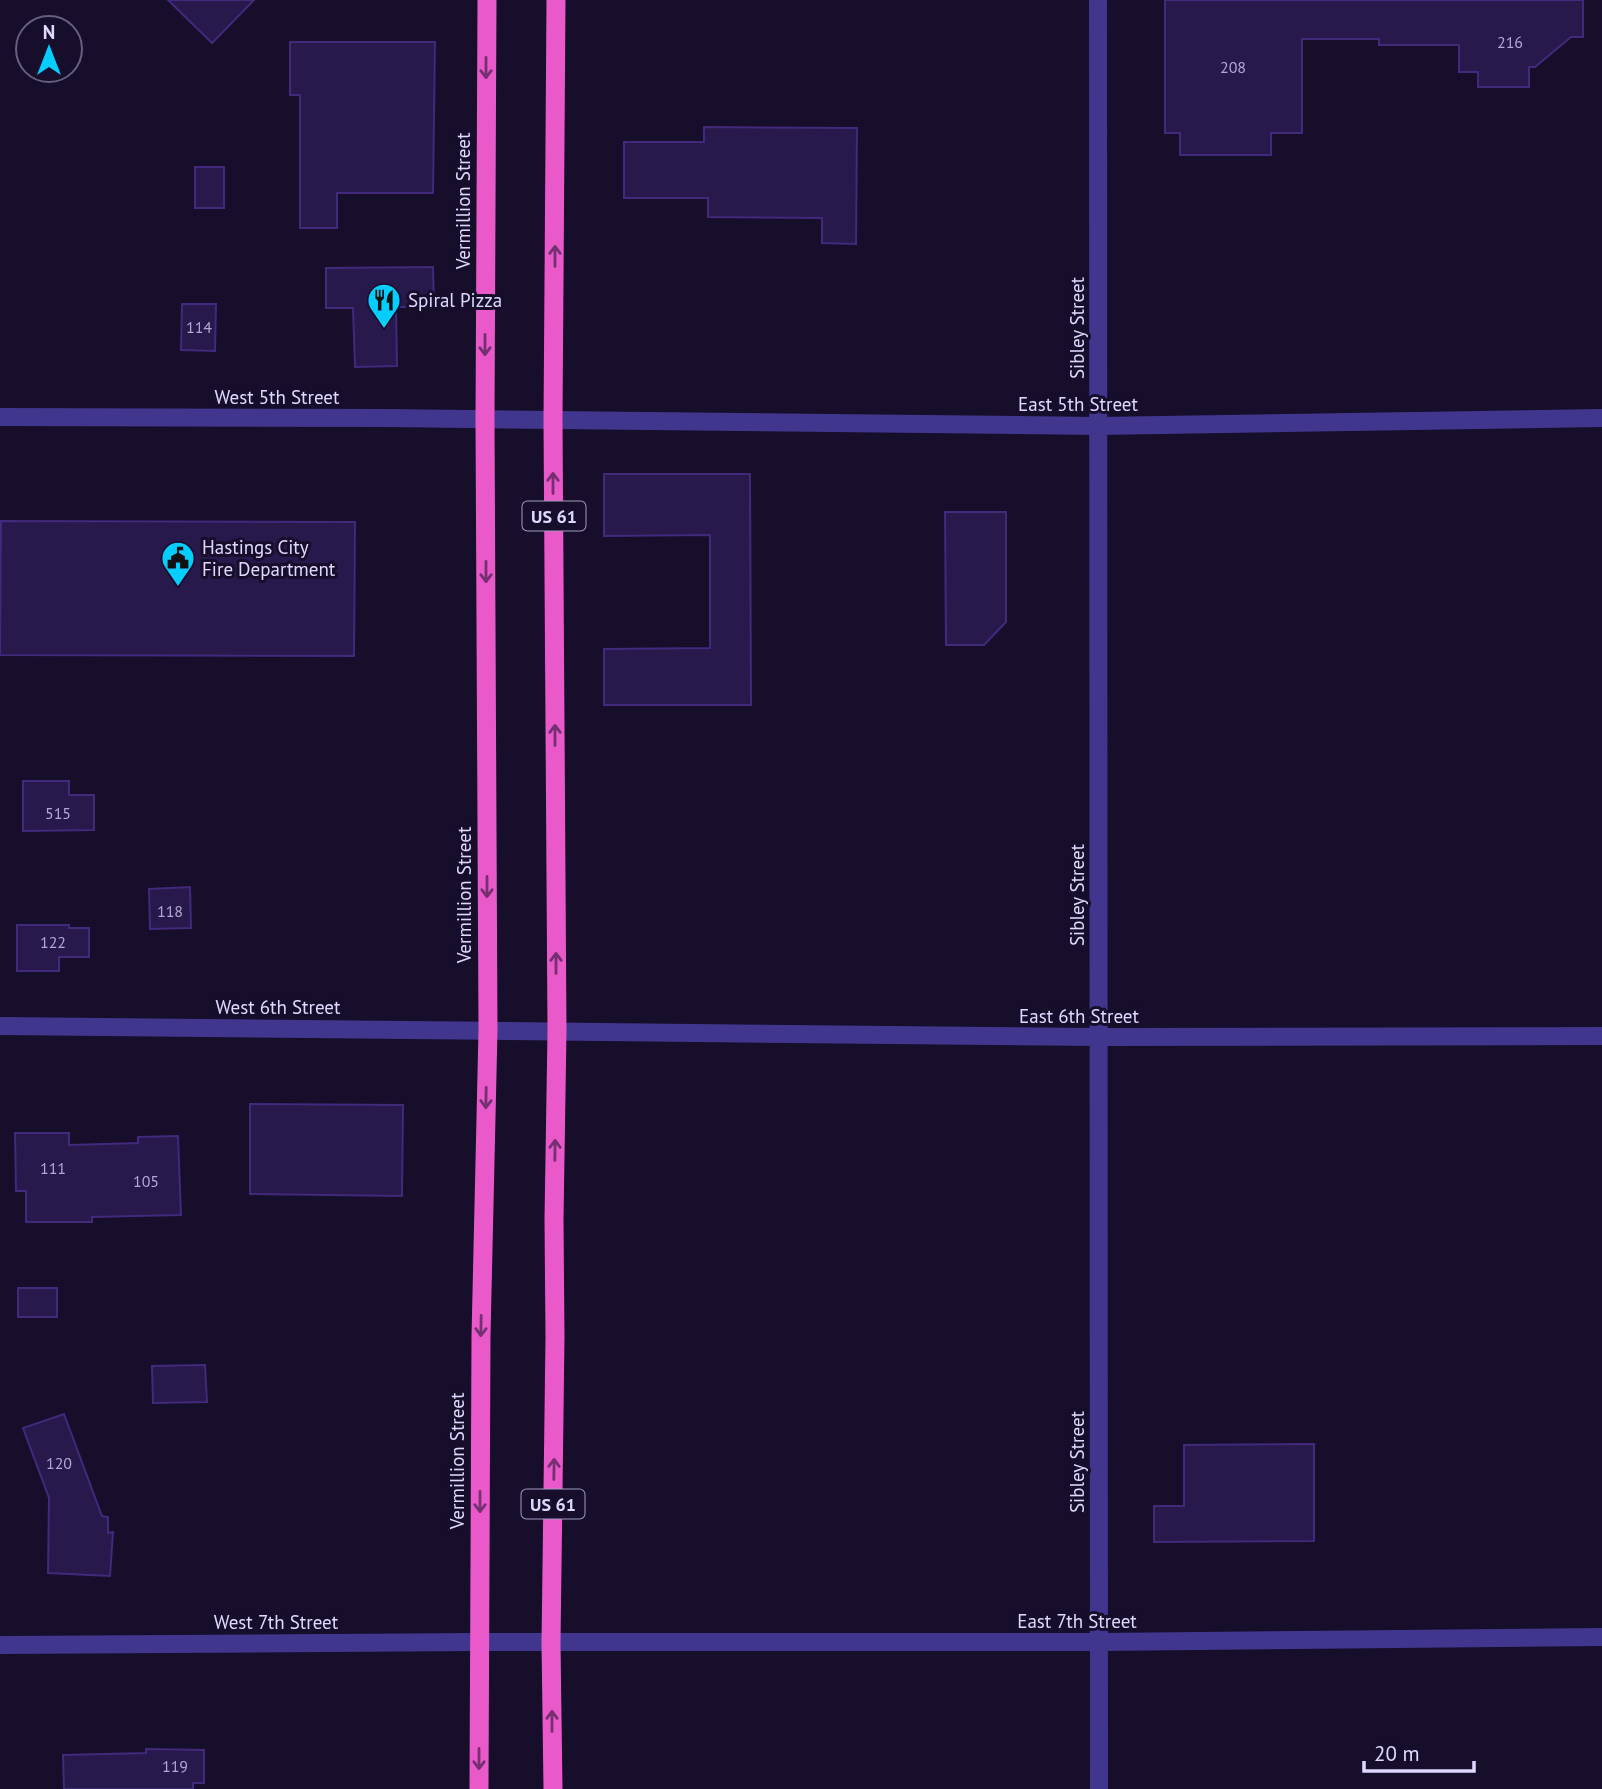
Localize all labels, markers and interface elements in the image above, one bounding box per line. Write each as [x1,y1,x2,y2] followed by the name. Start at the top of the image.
[14,14,84,84] north arrow
[43,20,55,44] text: N
[1497,32,1523,52] house number: 216
[480,56,493,79] one-way arrow
[1220,57,1246,77] house number: 208
[451,132,475,270] street label: Vermillion Street
[548,245,561,268] one-way arrow
[1065,276,1089,379] street label: Sibley Street
[365,281,403,330] restaurant icon: Spiral Pizza
[408,288,502,312] place label: Spiral Pizza
[186,317,212,337] house number: 114
[478,333,492,356] one-way arrow
[215,385,340,409] street label: West 5th Street
[1018,392,1139,416] street label: East 5th Street
[546,472,560,495] one-way arrow
[522,502,586,530] road number: US 61
[202,535,336,581] place label: Hastings City Fire Department
[159,539,197,588] public building icon: Hastings City Fire Department
[479,560,493,583] one-way arrow
[548,724,561,747] one-way arrow
[45,803,71,823] house number: 515
[452,826,476,964] street label: Vermillion Street
[1065,843,1089,946] street label: Sibley Street
[480,875,494,898] one-way arrow
[157,901,183,921] house number: 118
[40,932,66,952] house number: 122
[549,952,563,975] one-way arrow
[216,995,341,1019] street label: West 6th Street
[1019,1004,1140,1028] street label: East 6th Street
[480,1086,493,1109] one-way arrow
[548,1139,562,1162] one-way arrow
[40,1158,66,1178] house number: 111
[133,1171,159,1191] house number: 105
[475,1314,488,1337] one-way arrow
[445,1392,469,1530] street label: Vermillion Street
[1065,1410,1089,1513] street label: Sibley Street
[46,1453,72,1473] house number: 120
[547,1458,560,1481] one-way arrow
[473,1490,486,1513] one-way arrow
[522,1490,584,1518] road number: US 61
[1017,1609,1137,1633] street label: East 7th Street
[214,1610,339,1634] street label: West 7th Street
[545,1710,559,1733] one-way arrow
[1364,1730,1474,1774] scale bar
[1374,1740,1420,1767] text: 20 m
[472,1747,486,1770] one-way arrow
[162,1756,188,1776] house number: 119

